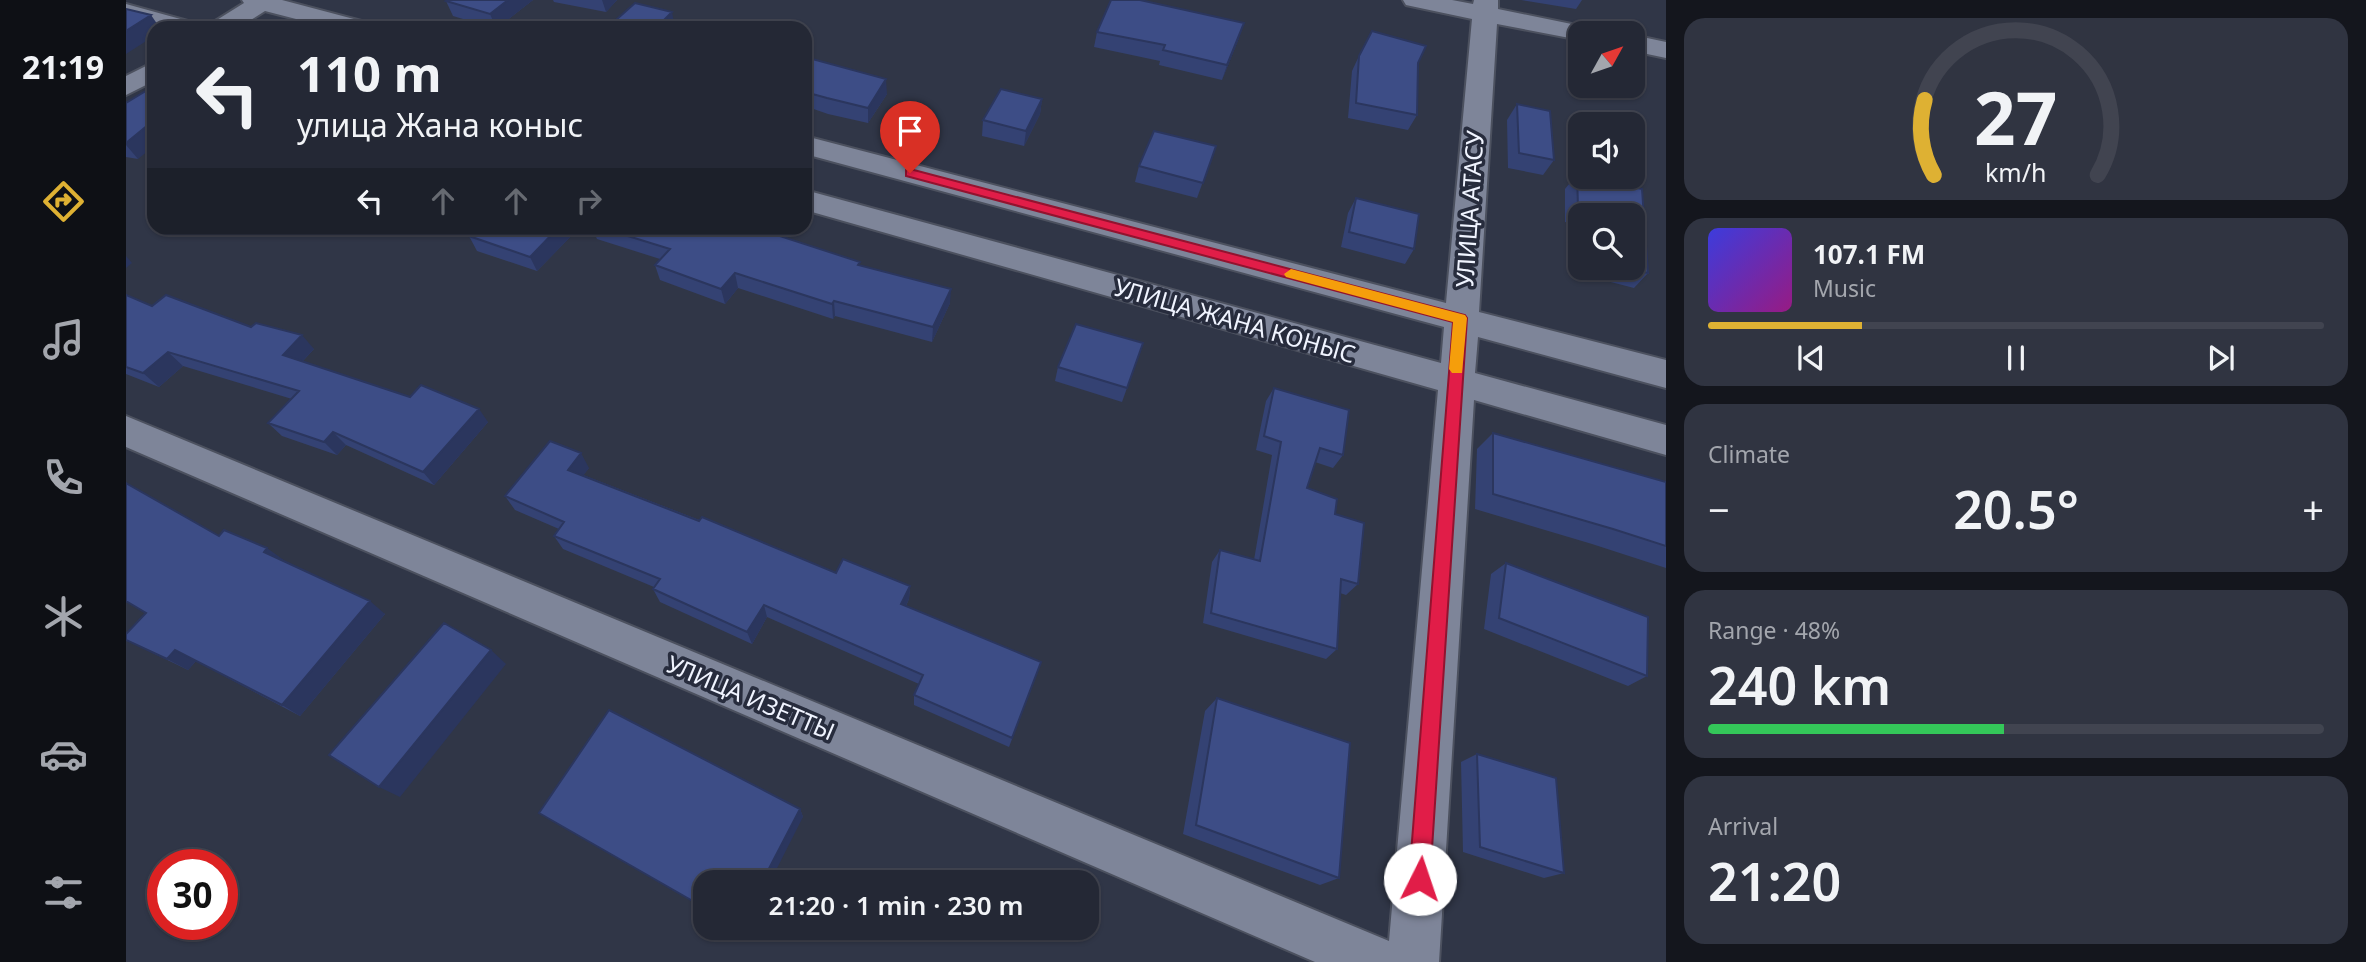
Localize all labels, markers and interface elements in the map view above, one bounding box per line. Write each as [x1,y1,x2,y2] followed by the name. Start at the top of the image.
[1568,21,1645,98] north arrow
[1568,21,1645,280] map controls
[297,40,442,106] text: 110 m
[22,45,104,88] text: 21:19
[182,49,273,140] icon: left
[1974,67,2058,166] text: 27
[880,101,940,173] pin
[297,103,583,146] text: улица Жана коныс
[891,112,929,150] icon: arrive
[1568,112,1645,189] button: sound
[1447,129,1491,289] street label: УЛИЦА АТАСУ
[1985,155,2047,189] text: km/h
[39,177,88,226] icon: directions
[351,182,389,220] icon: left
[424,182,462,220] icon: ahead
[497,182,535,220] icon: ahead
[570,182,608,220] icon: right
[1568,203,1645,280] button: search
[1813,236,1925,272] text: 107.1 FM
[1110,270,1360,370] street label: УЛИЦА ЖАНА КОНЫС
[1813,272,1876,304] text: Music
[39,315,88,364] icon: music
[1792,339,1830,377] icon: previous
[1997,339,2035,377] icon: pause
[2202,339,2240,377] icon: next
[1708,438,1790,470] text: Climate
[39,453,88,502] icon: phone
[1953,473,2079,544] text: 20.5°
[1708,483,1730,535] text: −
[2302,483,2324,535] text: +
[39,592,88,641] icon: climate
[1708,614,1840,646] text: Range · 48%
[662,647,840,747] street label: УЛИЦА ИЗЕТТЫ
[1708,649,1891,720] text: 240 km
[39,730,88,779] icon: car
[1708,810,1778,842] text: Arrival
[1383,842,1457,916] position arrow
[1708,845,1841,916] text: 21:20
[147,849,238,940] speed limit sign: 30
[39,868,88,917] icon: filters
[769,887,1023,923] text: 21:20 · 1 min · 230 m

